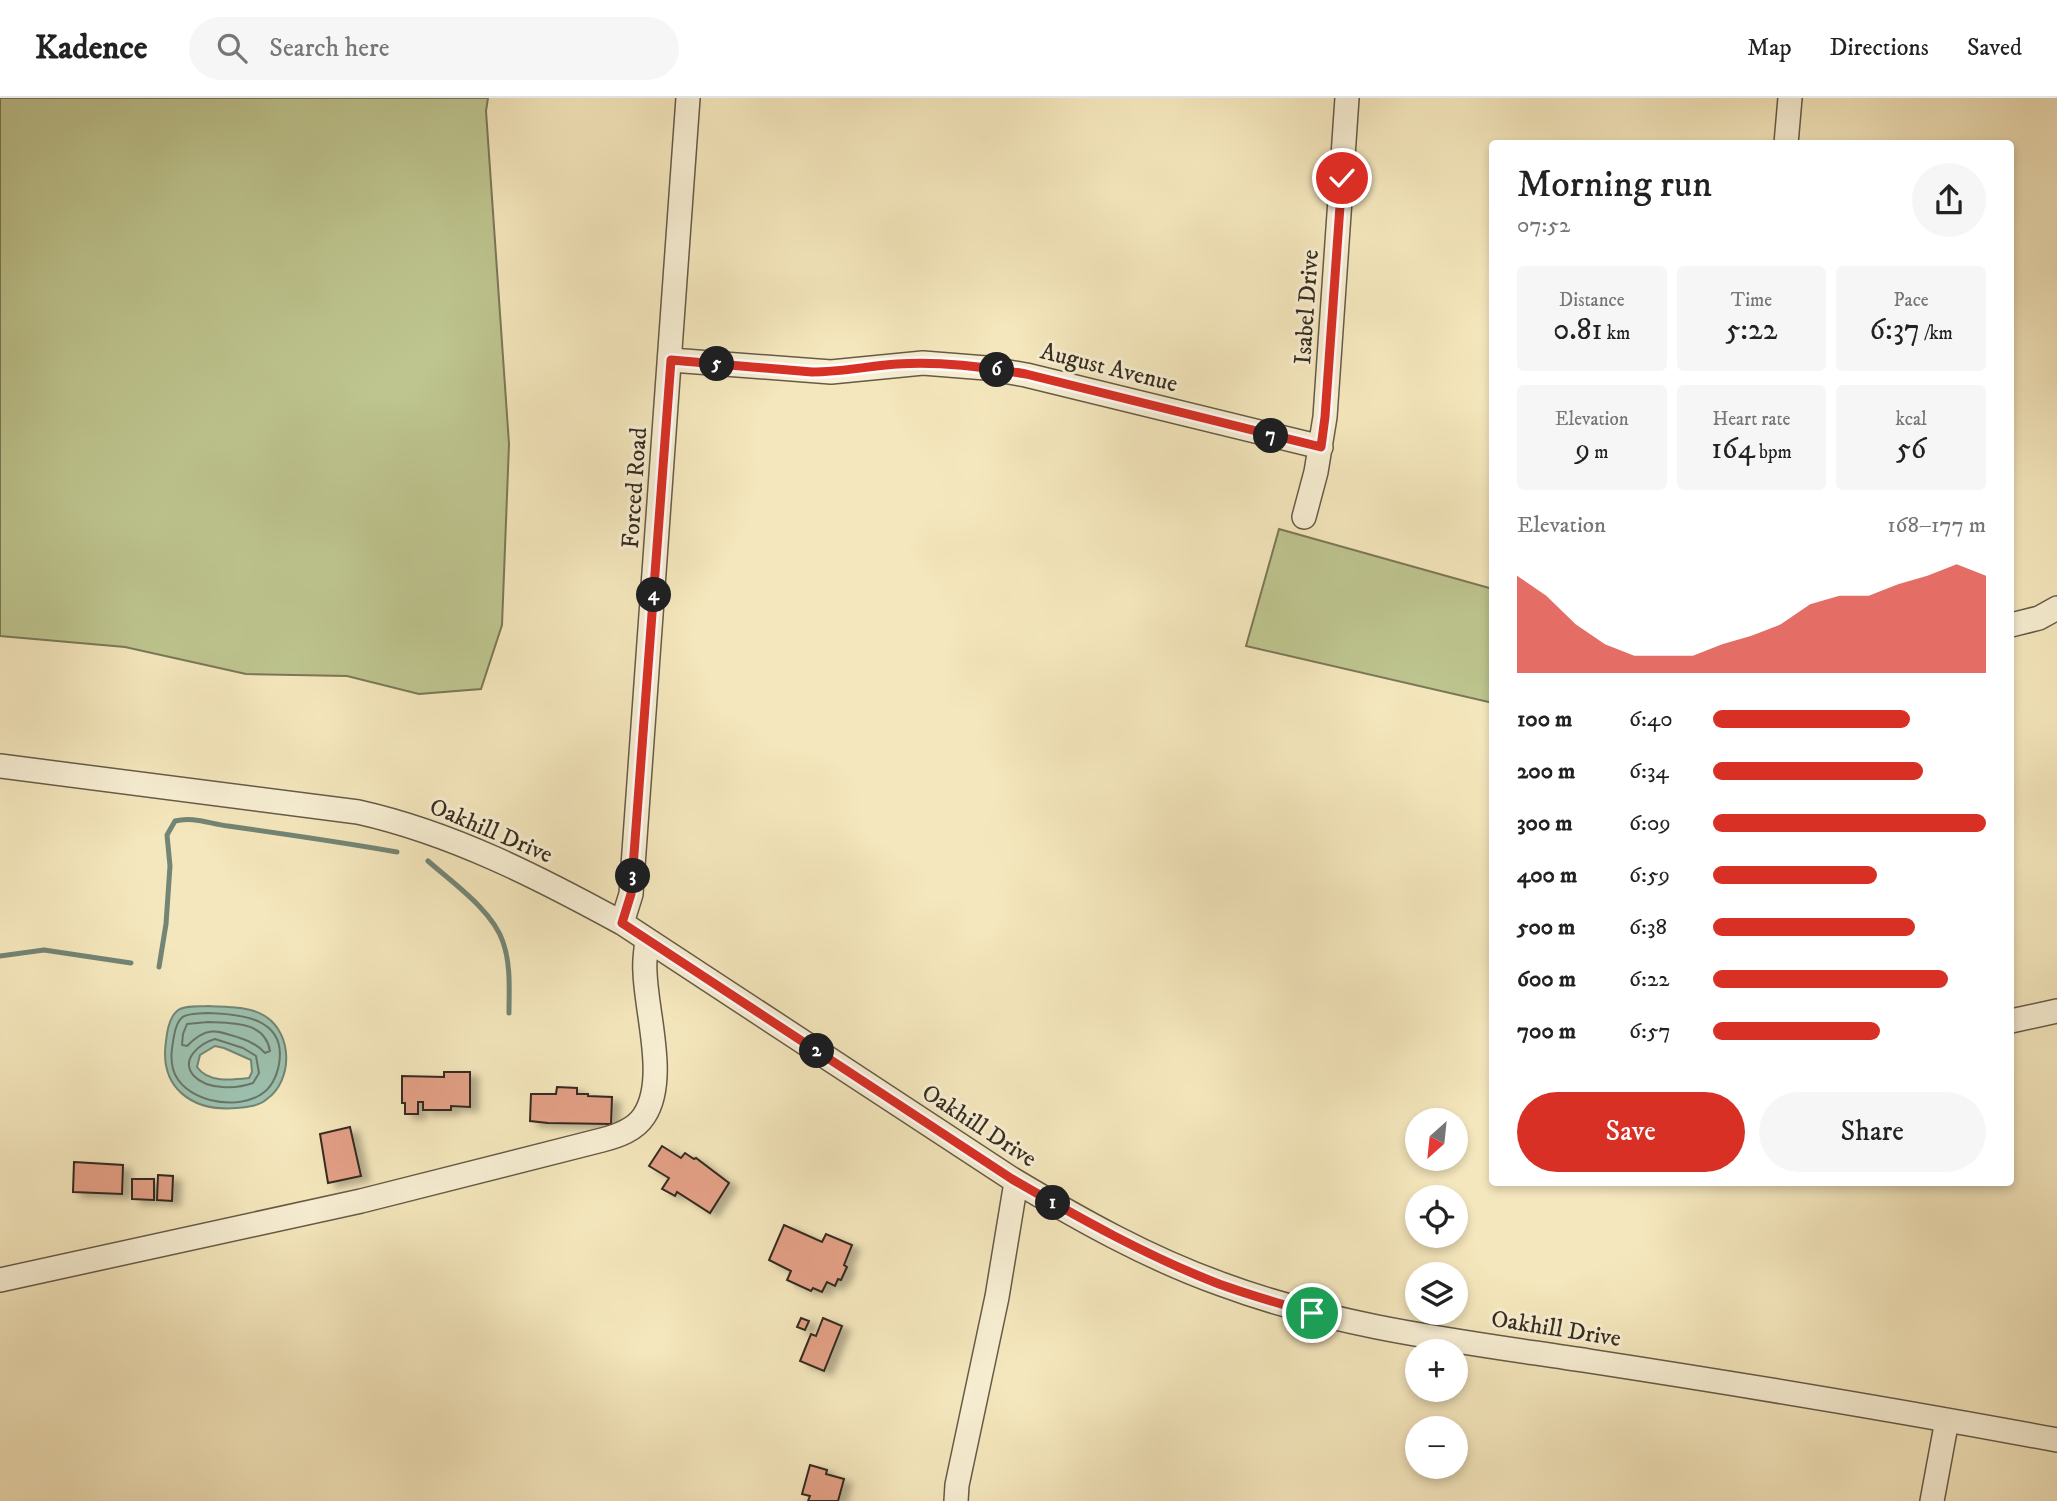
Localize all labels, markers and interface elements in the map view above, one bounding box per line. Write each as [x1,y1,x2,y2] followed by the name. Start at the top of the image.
[189,17,679,80] search box
[35,28,147,69] text: Kadence
[213,29,251,67] icon: search
[269,32,390,65] text: Search here
[1747,33,1792,63] text: Map
[1830,33,1929,63] text: Directions
[1967,33,2022,63] text: Saved
[1312,148,1372,208] pin
[1323,159,1361,197] icon: check
[1517,161,1712,209] text: Morning run
[1912,163,1986,237] button: share
[1517,211,1570,240] text: 07:52
[1288,249,1326,365] street label: Isabel Drive
[1559,289,1625,312] text: Distance
[1731,289,1772,312] text: Time
[1894,289,1929,312] text: Pace
[1553,312,1603,349] text: 0.81
[1725,312,1778,349] text: 5:22
[1869,312,1920,349] text: 6:37
[1603,322,1630,345] text: km
[1920,322,1953,345] text: /km
[1037,336,1181,400] street label: August Avenue
[700,346,734,382] pin: 5
[712,352,721,375] text: 5
[979,352,1014,388] pin: 6
[992,358,1001,381] text: 6
[1555,408,1629,431] text: Elevation
[1713,408,1790,431] text: Heart rate
[1896,408,1927,431] text: kcal
[1254,418,1288,454] pin: 7
[1265,424,1276,447] text: 7
[616,426,654,550] street label: Forced Road
[1575,431,1590,468] text: 9
[1711,431,1755,468] text: 164
[1896,431,1926,468] text: 56
[1590,441,1609,464] text: m
[1755,441,1792,464] text: bpm
[1517,511,1606,540] text: Elevation
[1887,511,1986,540] text: 168–177 m
[636,578,672,612] pin: 4
[648,583,659,606] text: 4
[1517,705,1572,734] text: 100 m
[1629,705,1673,734] text: 6:40
[1517,757,1575,786] text: 200 m
[1629,757,1669,786] text: 6:34
[425,792,557,870] street label: Oakhill Drive
[1517,809,1573,838] text: 300 m
[1629,809,1671,838] text: 6:09
[616,858,650,894] pin: 3
[1517,861,1577,890] text: 400 m
[1629,861,1670,890] text: 6:59
[629,864,636,887] text: 3
[1517,913,1575,942] text: 500 m
[1629,913,1667,942] text: 6:38
[1517,965,1576,994] text: 600 m
[1629,965,1670,994] text: 6:22
[1517,1017,1576,1046] text: 700 m
[1629,1017,1671,1046] text: 6:57
[800,1034,834,1068] pin: 2
[812,1039,821,1062] text: 2
[916,1078,1042,1174] street label: Oakhill Drive
[1517,1092,1745,1172] button: Save
[1759,1092,1986,1172] button: Share
[1405,1108,1468,1171] north arrow
[1405,1108,1468,1479] map controls
[1405,1185,1468,1248] button: locate
[1036,1186,1070,1220] pin: 1
[1049,1191,1056,1214] text: 1
[1405,1262,1468,1325] button: layers
[1282,1283,1342,1343] pin
[1293,1294,1331,1332] icon: arrive
[1489,1304,1623,1354] street label: Oakhill Drive
[1405,1339,1468,1402] button: +
[1405,1416,1468,1479] button: −

